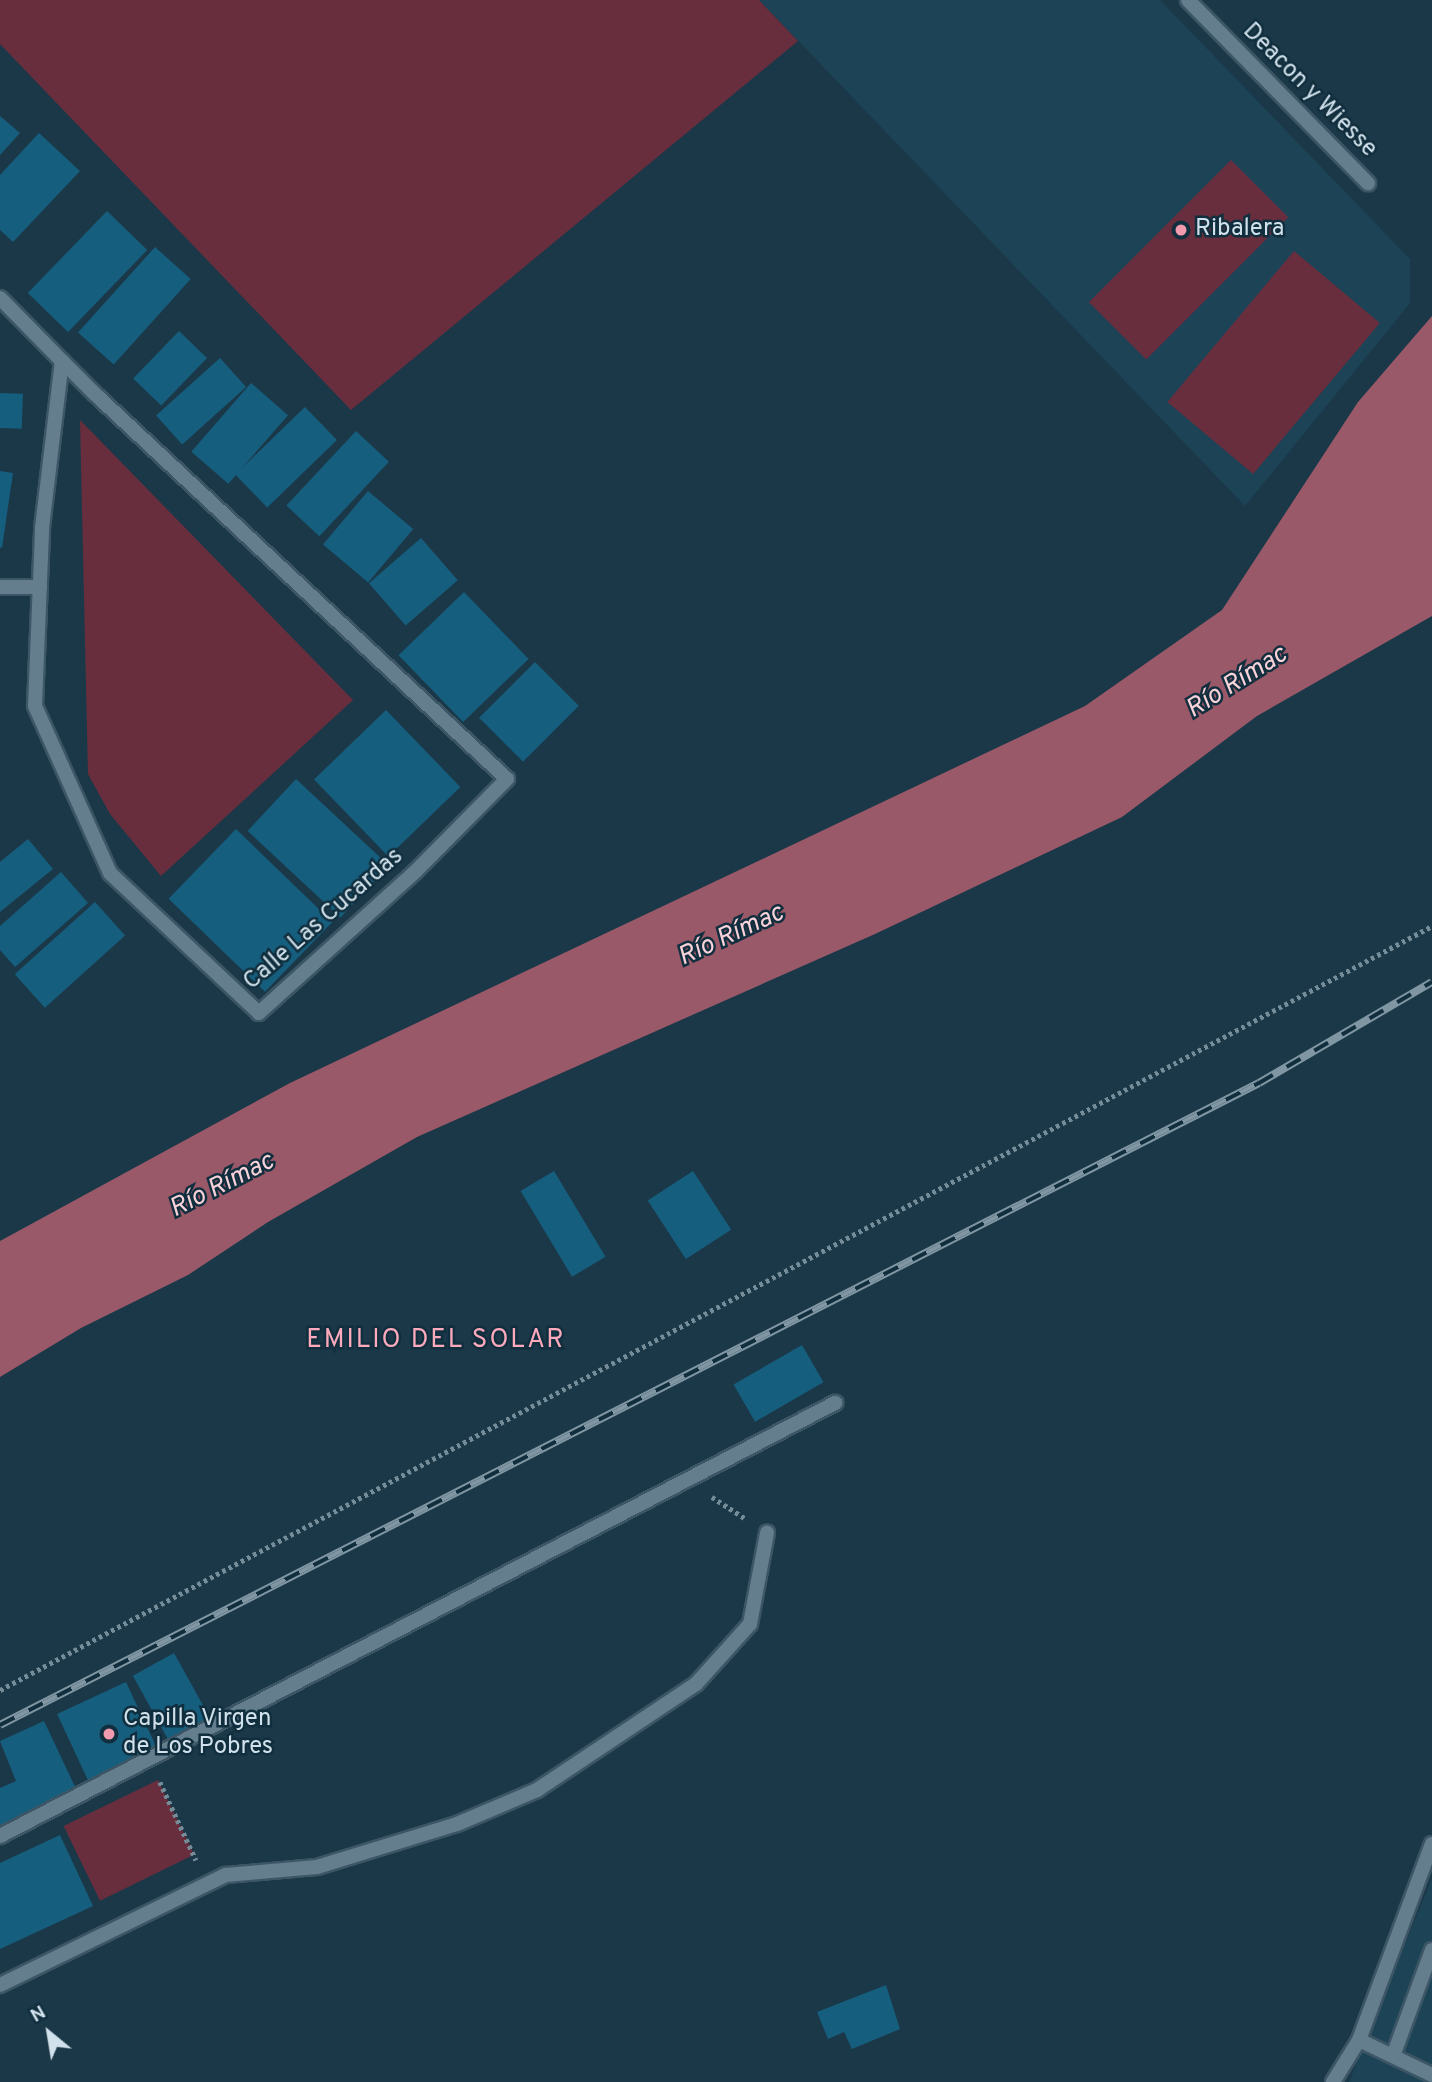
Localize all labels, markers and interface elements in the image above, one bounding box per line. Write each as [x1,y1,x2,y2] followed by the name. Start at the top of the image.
[1236,18,1382,164] street label: Deacon y Wiesse
[1195,216,1284,244] place label: Ribalera
[1173,222,1189,238] marker: Ribalera
[1181,640,1293,726] water label: Río Rímac
[238,843,410,997] street label: Calle Las Cucardas
[673,898,789,974] water label: Río Rímac
[165,1146,279,1226] water label: Río Rímac
[308,1325,564,1357] district label: EMILIO DEL SOLAR
[123,1706,273,1762] place label: Capilla Virgen de Los Pobres
[101,1726,117,1742] marker: Capilla Virgen de Los Pobres
[14,1998,84,2068] north arrow
[27,2001,50,2029] text: N

